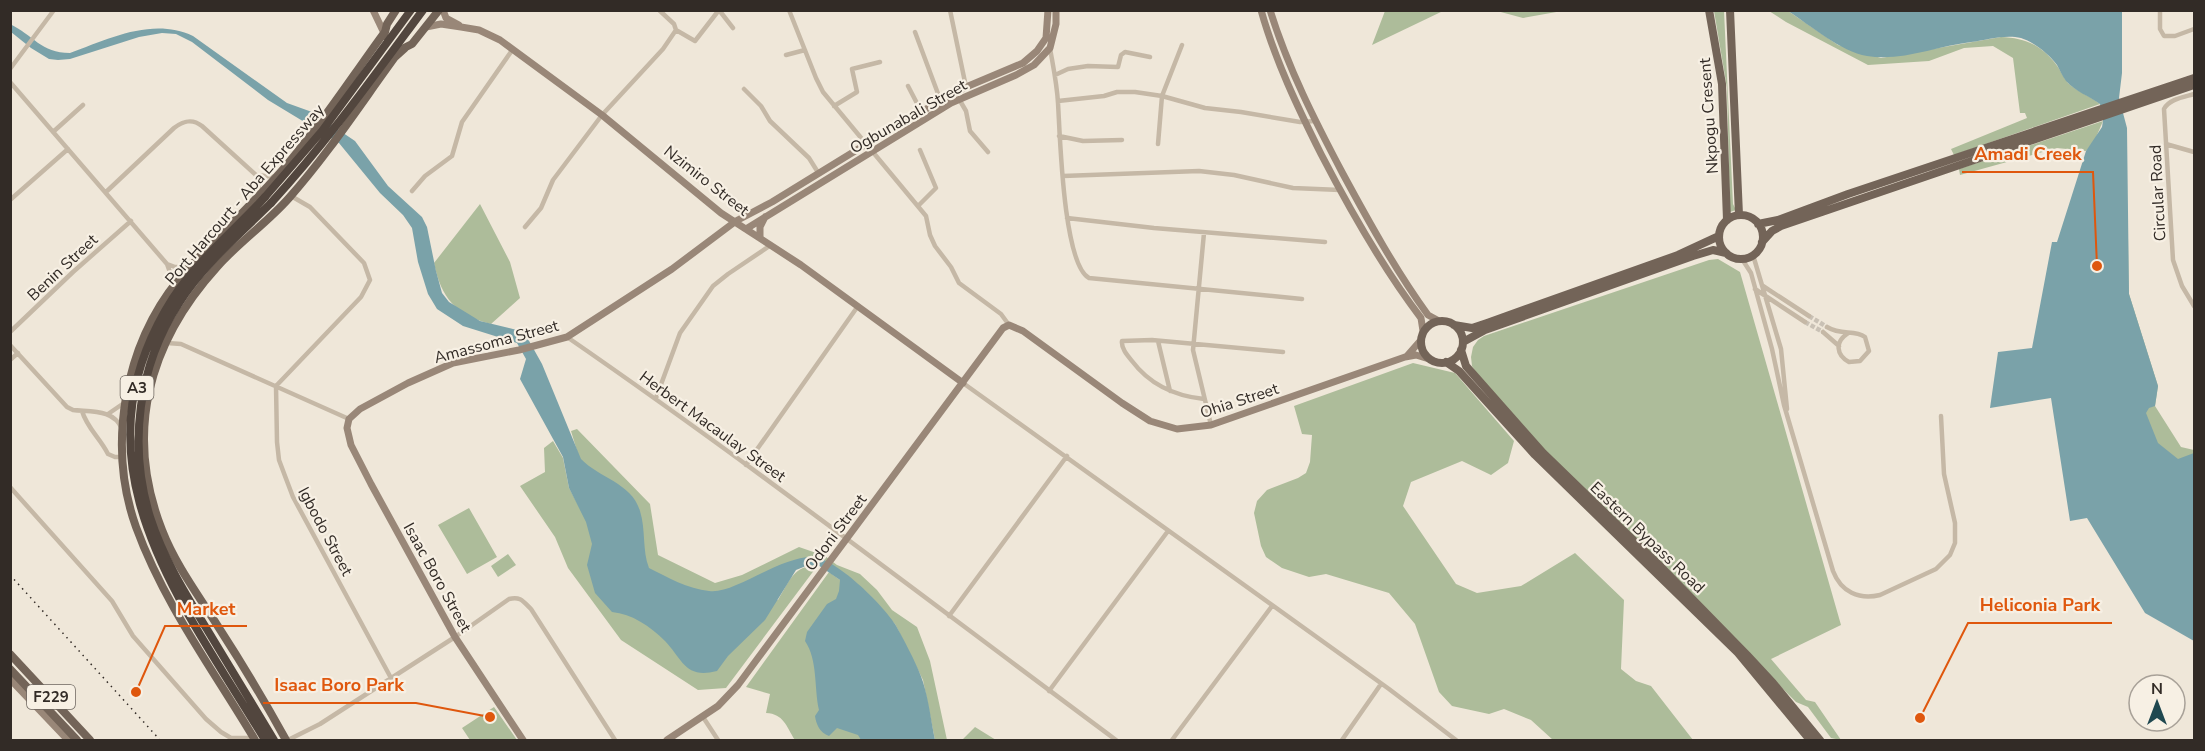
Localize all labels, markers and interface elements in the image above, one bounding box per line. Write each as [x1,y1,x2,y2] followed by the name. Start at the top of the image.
[1694,57,1724,175] street label: Nkpogu Cresent
[846,74,971,159] street label: Ogbunabali Street
[160,99,330,290] street label: Port Harcourt - Aba Expressway
[1962,136,2093,172] callout: Amadi Creek
[659,141,754,221] street label: Nzimiro Street
[1974,142,2082,166] text: Amadi Creek
[2144,144,2172,242] street label: Circular Road
[23,229,103,306] street label: Benin Street
[432,315,561,369] street label: Amassoma Street
[635,366,790,488] street label: Herbert Macaulay Street
[120,376,154,400] road number: A3
[1197,378,1282,424] street label: Ohia Street
[1585,477,1710,598] street label: Eastern Bypass Road
[292,483,358,580] street label: Igbodo Street
[800,489,872,576] street label: Odoni Street
[398,519,477,637] street label: Isaac Boro Street
[1968,587,2112,623] callout: Heliconia Park
[165,590,247,626] callout: Market
[1980,593,2101,617] text: Heliconia Park
[177,597,235,621] text: Market
[263,667,416,703] callout: Isaac Boro Park
[274,673,404,697] text: Isaac Boro Park
[2127,673,2187,733] north arrow
[2151,678,2163,700] text: N
[27,685,75,709] road number: F229

